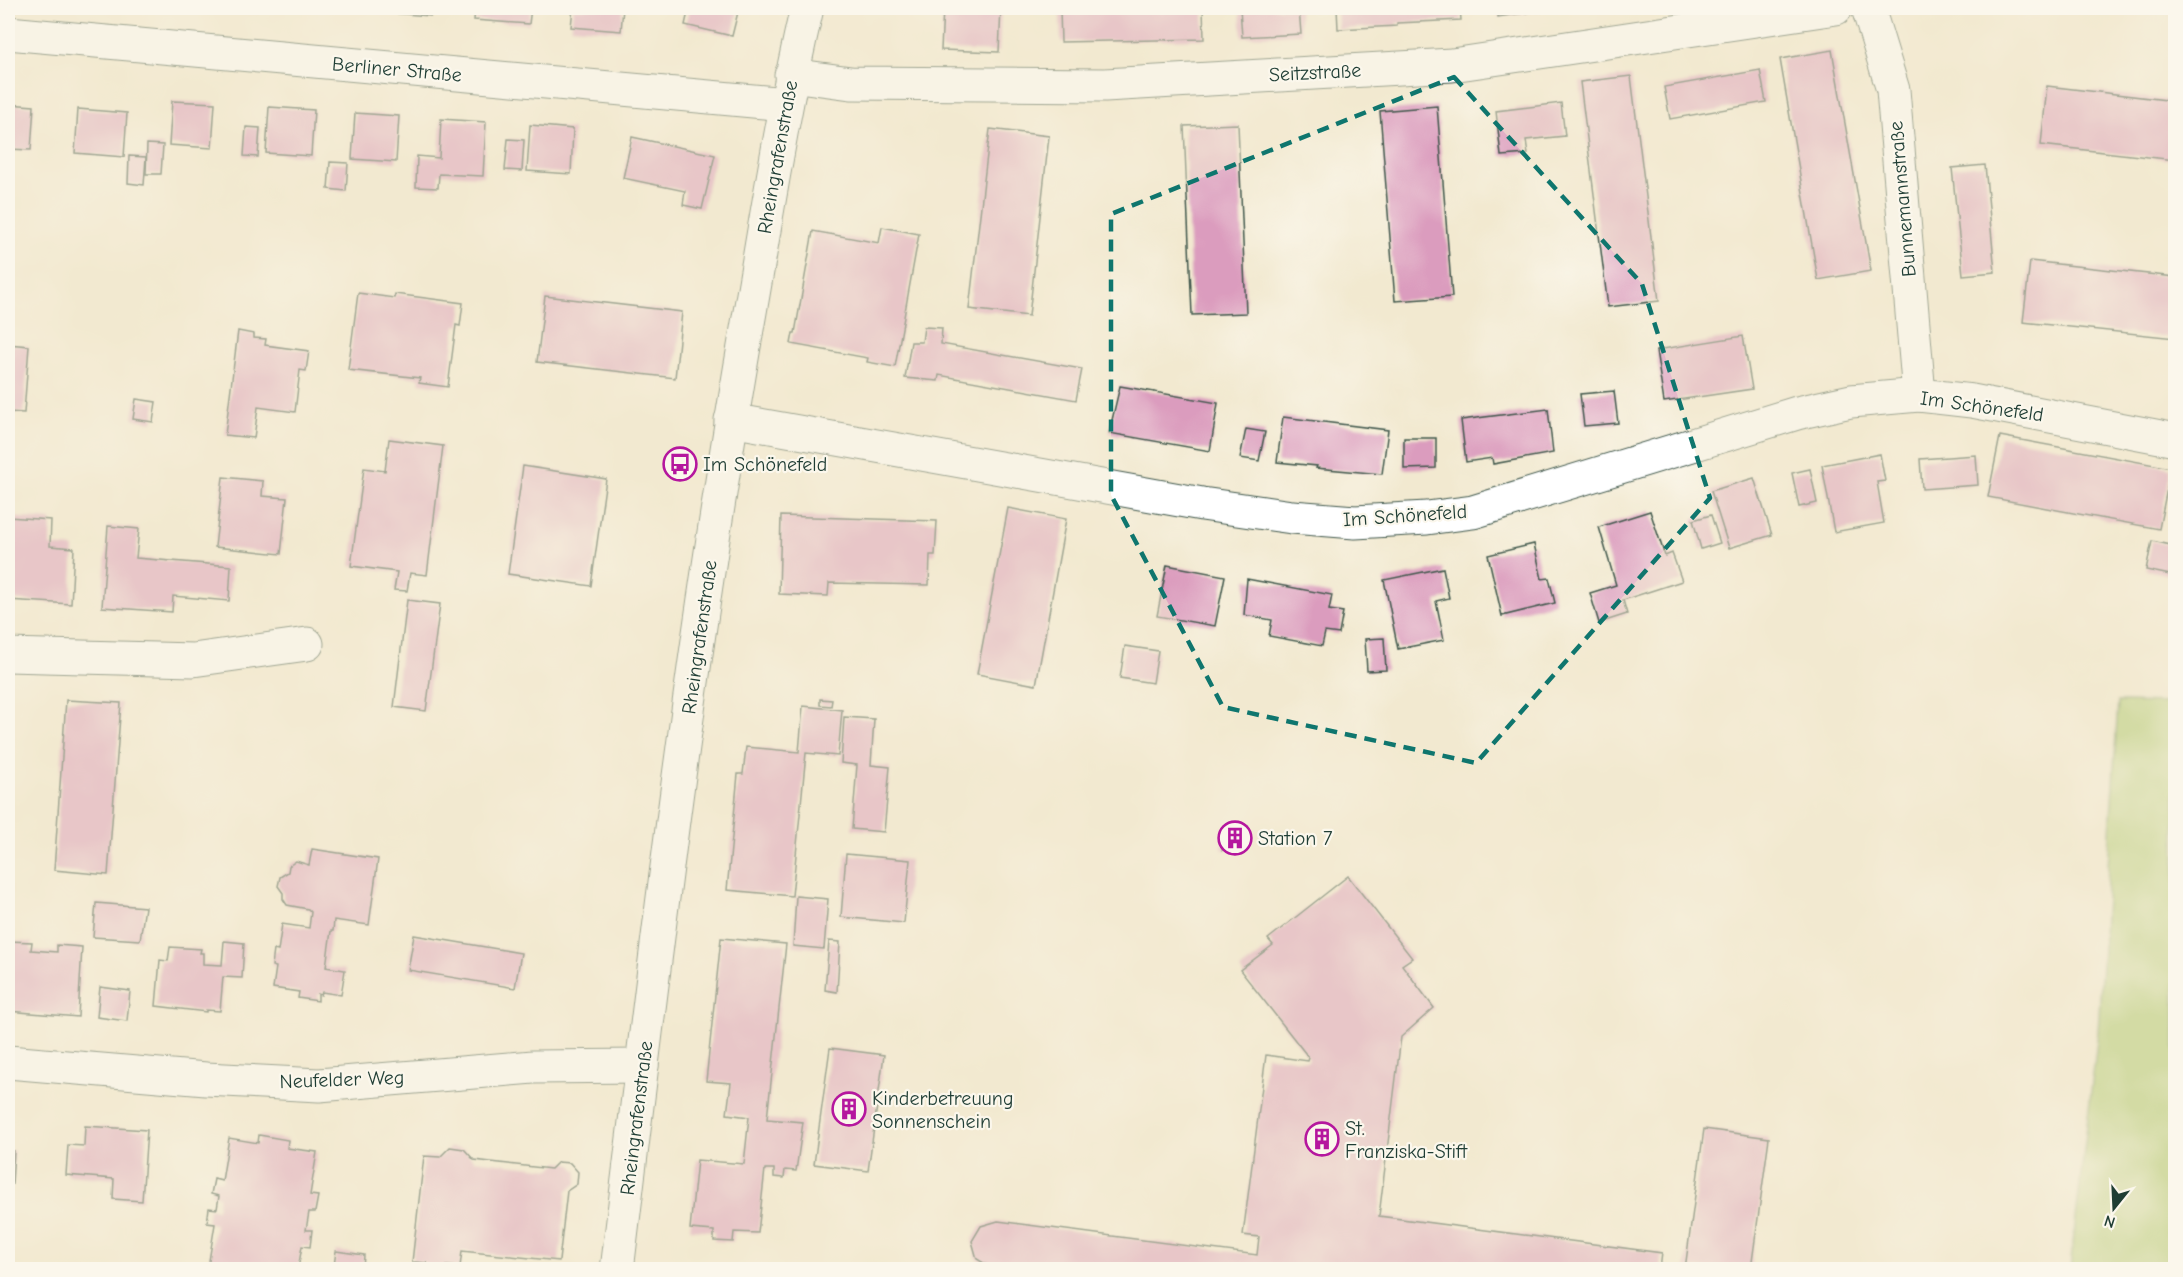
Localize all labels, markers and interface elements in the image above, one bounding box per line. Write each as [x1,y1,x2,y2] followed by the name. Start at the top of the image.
[331,52,463,87] street label: Berliner Straße
[1268,59,1362,86] street label: Seitzstraße
[753,79,802,236] street label: Rheingrafenstraße
[1884,120,1921,278] street label: Bunnemannstraße
[1919,386,2045,427] street label: Im Schönefeld
[662,446,698,482] bus stop icon: Im Schönefeld
[703,453,827,476] place label: Im Schönefeld
[1342,500,1468,531] street label: Im Schönefeld
[677,558,722,716] street label: Rheingrafenstraße
[1217,820,1253,856] building icon: Station 7
[1258,827,1333,850] place label: Station 7
[616,1039,657,1197] street label: Rheingrafenstraße
[279,1066,405,1093] street label: Neufelder Weg
[872,1087,1013,1133] place label: Kinderbetreuung Sonnenschein
[831,1091,867,1127] building icon: Kinderbetreuung Sonnenschein
[1345,1117,1469,1163] place label: St. Franziska-Stift
[1304,1121,1340,1157] building icon: St. Franziska-Stift
[2084,1178,2144,1238] north arrow
[2102,1211,2117,1231] text: N

